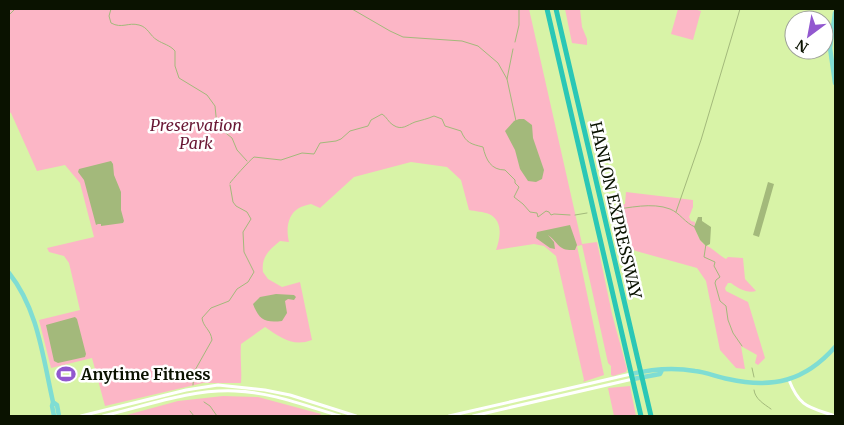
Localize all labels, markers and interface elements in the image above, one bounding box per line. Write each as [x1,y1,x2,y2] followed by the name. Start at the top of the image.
[784,10,834,60] north arrow
[793,35,812,57] text: N
[150,115,242,153] park label: Preservation Park
[586,119,646,301] street label: HANLON EXPRESSWAY
[55,363,77,385] sports icon: Anytime Fitness
[80,364,211,384] place label: Anytime Fitness

